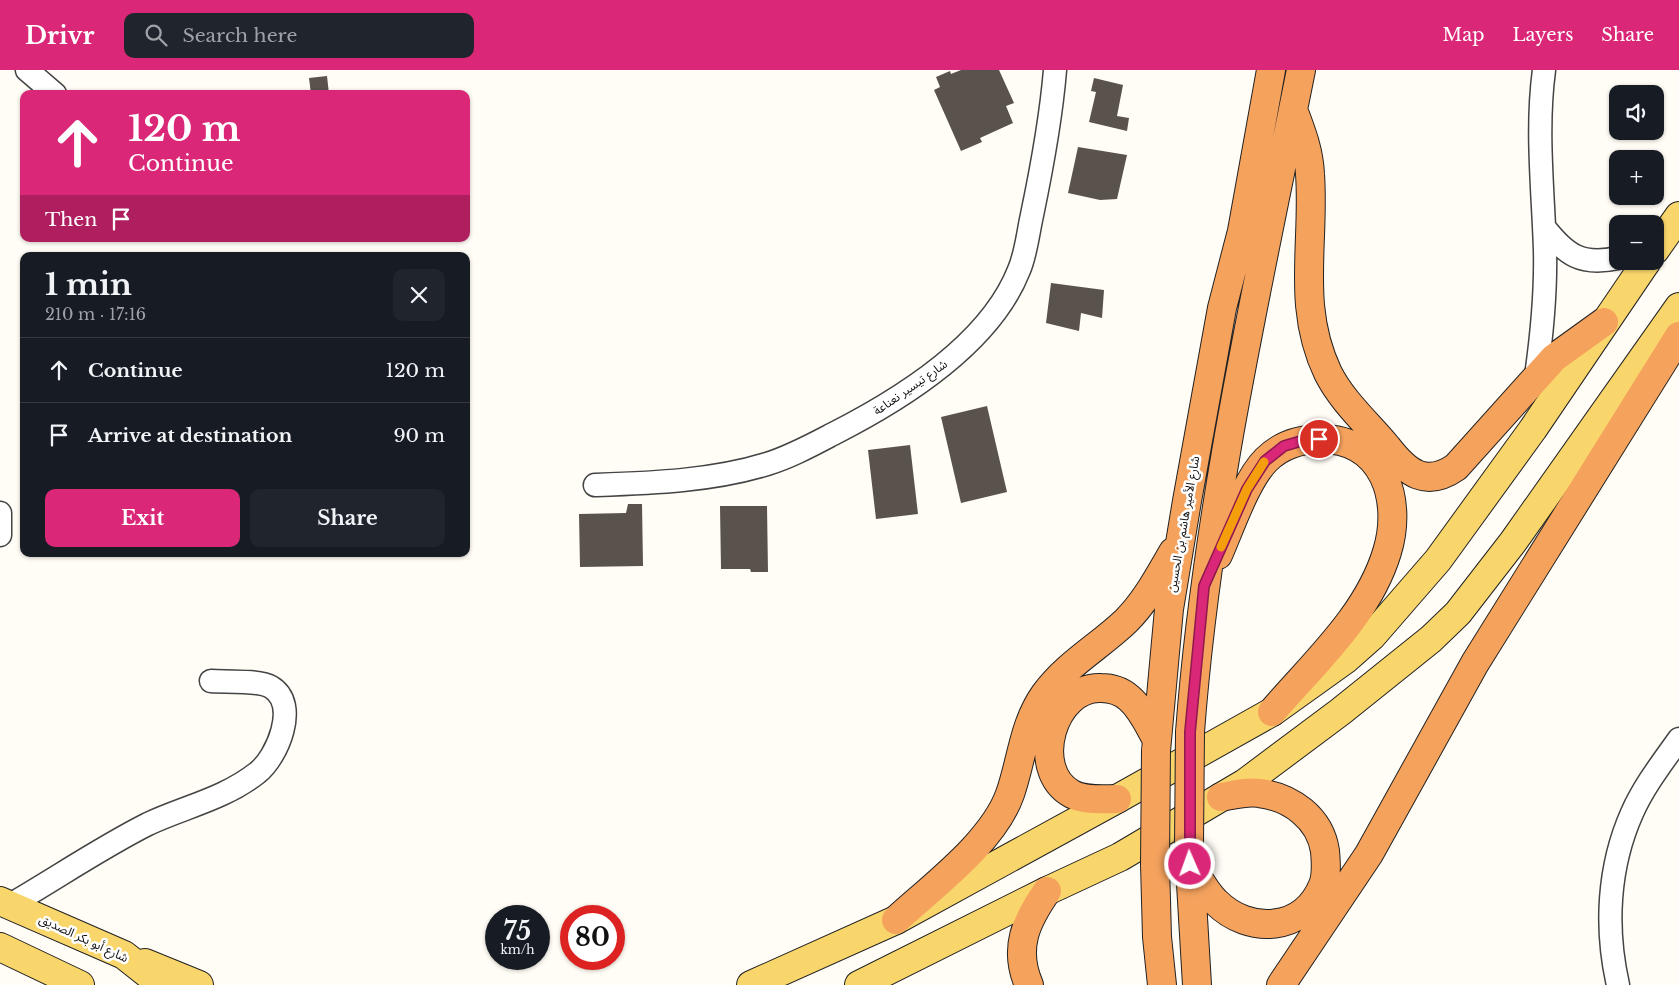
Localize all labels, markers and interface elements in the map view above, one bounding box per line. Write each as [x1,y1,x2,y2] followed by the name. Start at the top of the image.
[124,13,474,58] search box
[25,21,94,50] text: Drivr
[142,21,170,49] icon: search
[182,24,297,47] text: Search here
[1443,24,1484,46] text: Map
[1512,24,1573,46] text: Layers
[1601,24,1654,46] text: Share
[1609,85,1664,270] map controls
[1609,85,1664,140] button: sound
[128,107,241,150] text: 120 m
[45,110,110,175] icon: ahead
[128,150,234,177] text: Continue
[1609,150,1664,205] button: +
[107,205,135,233] icon: arrive
[45,208,97,231] text: Then
[1609,215,1664,270] button: −
[45,266,132,303] text: 1 min
[393,269,445,321] button: close
[45,304,146,324] text: 210 m · 17:16
[45,356,73,384] icon: ahead
[870,356,951,420] street label: شارع تيسير نعناعة
[88,359,183,382] text: Continue
[385,359,445,382] text: 120 m
[1298,418,1340,460] pin
[45,421,73,449] icon: arrive
[88,424,292,447] text: Arrive at destination
[393,424,445,447] text: 90 m
[1305,425,1333,453] icon: arrive
[1164,455,1204,594] street label: شارع الأمير هاشم بن الحسين
[45,489,240,547] button: Exit
[250,489,445,547] button: Share
[1163,837,1215,889] position arrow
[560,905,625,970] speed limit sign: 80
[36,911,131,967] street label: شارع أبو بكر الصديق
[504,916,531,947] text: 75
[500,942,535,957] text: km/h

